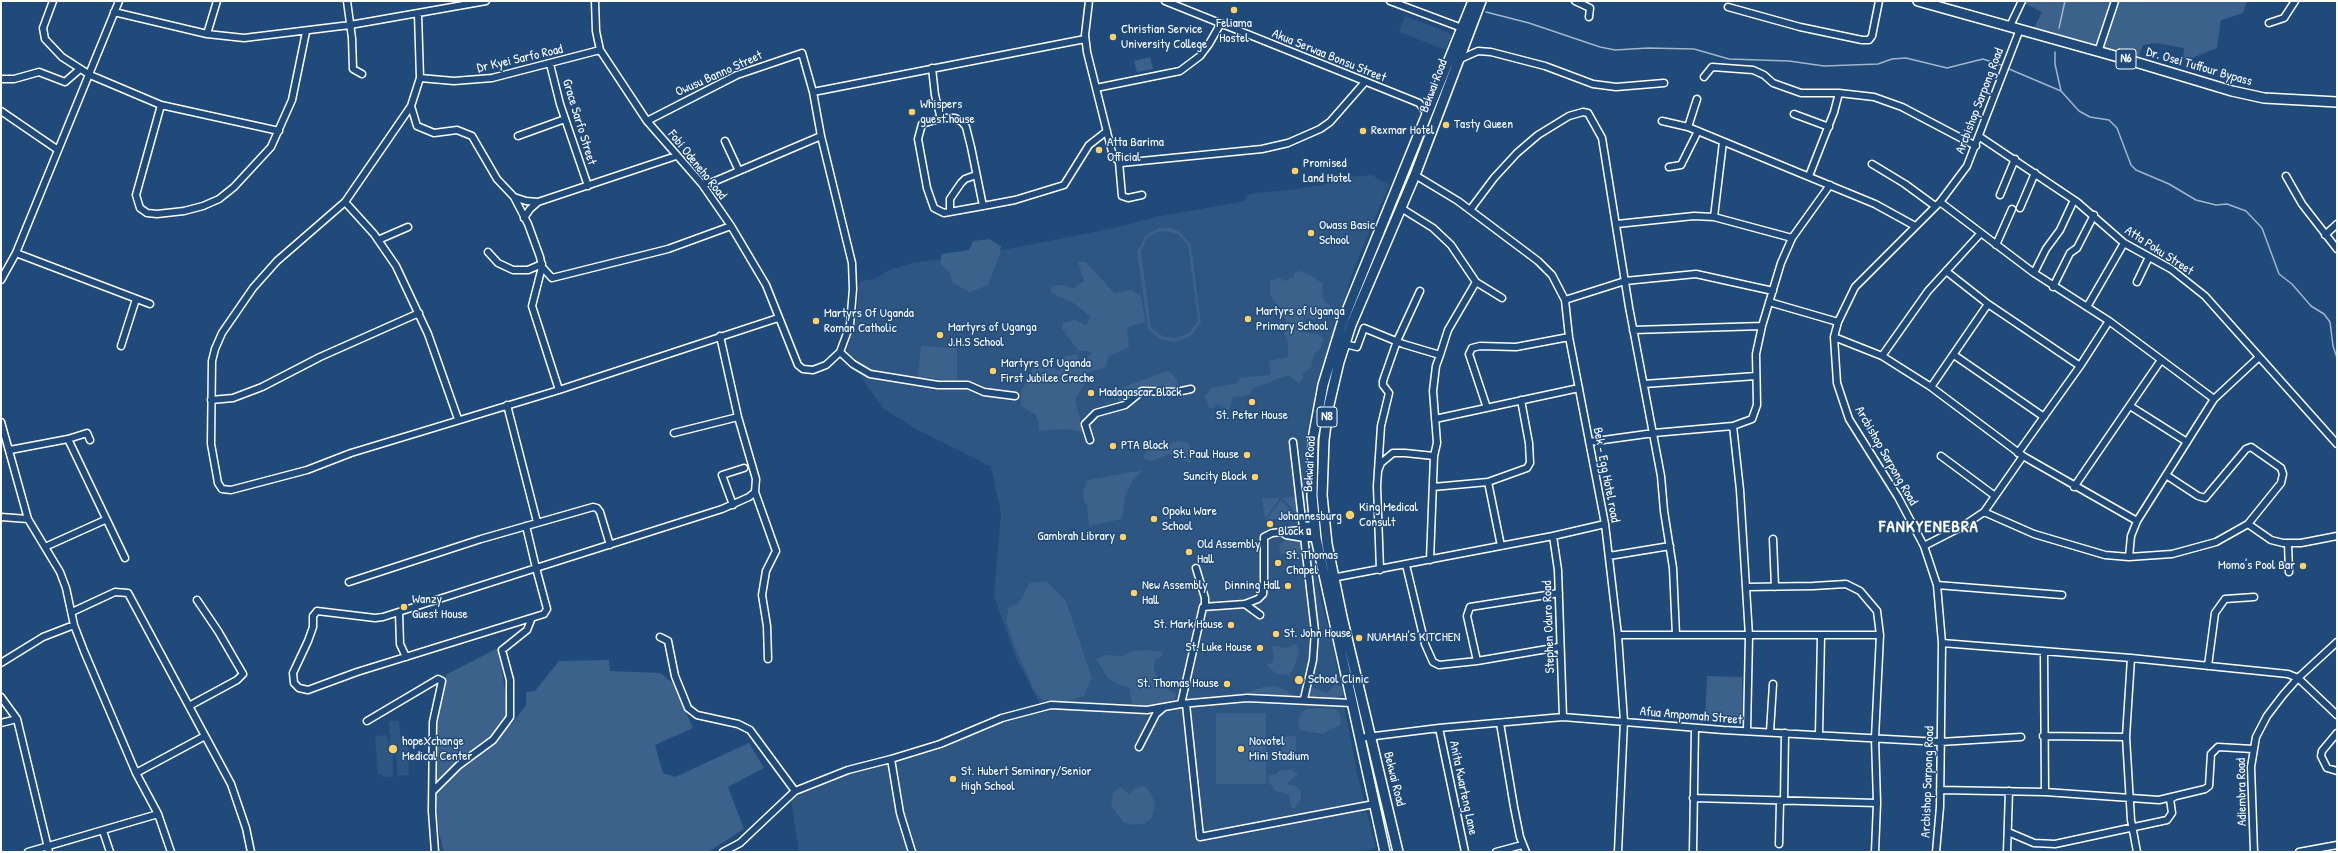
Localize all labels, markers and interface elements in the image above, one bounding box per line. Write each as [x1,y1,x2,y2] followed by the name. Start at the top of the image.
[1229,5,1239,15] marker: Feliama Hostel
[1216,16,1252,47] place label: Feliama Hostel
[1121,22,1207,53] place label: Christian Service University College
[1270,26,1388,86] street label: Akua Serwaa Bonsu Street
[1108,32,1118,42] marker: Christian Service University College
[475,42,565,76] street label: Dr Kyei Sarfo Road
[2144,44,2254,90] street label: Dr. Osei Tuffour Bypass
[1953,46,2007,156] street label: Arcbishop Sarpong Road
[673,48,765,100] street label: Owusu Banno Street
[2116,49,2136,69] road number: N6
[1417,57,1451,115] street label: Bekwai Road
[559,77,599,167] street label: Grace Sarfo Street
[920,97,975,128] place label: Whispers guest house
[907,107,917,117] marker: Whispers guest house
[1454,117,1513,133] place label: Tasty Queen
[1441,120,1451,130] marker: Tasty Queen
[1371,123,1434,139] place label: Rexmar Hotel
[1358,126,1368,136] marker: Rexmar Hotel
[664,127,730,203] street label: Fobi Odeneho Road
[1107,135,1164,166] place label: Atta Barima Official
[1094,145,1104,155] marker: Atta Barima Official
[1303,156,1351,187] place label: Promised Land Hotel
[1290,166,1300,176] marker: Promised Land Hotel
[1319,218,1375,249] place label: Owass Basic School
[2122,223,2196,279] street label: Atta Poku Street
[1306,228,1316,238] marker: Owass Basic School
[1256,304,1344,335] place label: Martyrs of Uganga Primary School
[824,306,914,337] place label: Martyrs Of Uganda Roman Catholic
[1243,314,1253,324] marker: Martyrs of Uganga Primary School
[811,316,821,326] marker: Martyrs Of Uganda Roman Catholic
[948,320,1036,351] place label: Martyrs of Uganga J.H.S School
[935,330,945,340] marker: Martyrs of Uganga J.H.S School
[1001,356,1094,387] place label: Martyrs Of Uganda First Jubilee Creche
[988,366,998,376] marker: Martyrs Of Uganda First Jubilee Creche
[1099,385,1182,401] place label: Madagascar Block
[1086,388,1096,398] marker: Madagascar Block
[1247,397,1257,407] marker: St. Peter House
[1851,404,1921,508] street label: Arcbishop Sarpong Road
[1317,407,1337,427] road number: N8
[1216,408,1288,424] place label: St. Peter House
[1589,426,1623,524] street label: Bek - Egg Hotel road
[1301,436,1319,492] street label: Bekwai Road
[1121,438,1168,454] place label: PTA Block
[1108,441,1118,451] marker: PTA Block
[1173,447,1239,463] place label: St. Paul House
[1242,450,1252,460] marker: St. Paul House
[1183,469,1247,485] place label: Suncity Block
[1250,472,1260,482] marker: Suncity Block
[1359,500,1418,531] place label: King Medical Consult
[1162,504,1217,535] place label: Opoku Ware School
[1278,509,1342,540] place label: Johannesburg Block
[1344,509,1356,521] marker: King Medical Consult
[1149,514,1159,524] marker: Opoku Ware School
[1879,517,1979,537] district label: FANKYENEBRA
[1265,519,1275,529] marker: Johannesburg Block
[1037,529,1115,545] place label: Gambrah Library
[1118,532,1128,542] marker: Gambrah Library
[1197,537,1260,568] place label: Old Assembly Hall
[1184,547,1194,557] marker: Old Assembly Hall
[1286,548,1338,579] place label: St. Thomas Chapel
[1273,558,1283,568] marker: St. Thomas Chapel
[2218,558,2295,574] place label: Momo's Pool Bar
[2298,561,2308,571] marker: Momo's Pool Bar
[1142,578,1208,609] place label: New Assembly Hall
[1225,578,1280,594] place label: Dinning Hall
[1540,580,1558,674] street label: Stephen Oduro Road
[1283,581,1293,591] marker: Dinning Hall
[1129,588,1139,598] marker: New Assembly Hall
[412,592,468,623] place label: Wanzy Guest House
[399,602,409,612] marker: Wanzy Guest House
[1154,617,1223,633] place label: St. Mark House
[1226,620,1236,630] marker: St. Mark House
[1284,626,1351,642] place label: St. John House
[1271,629,1281,639] marker: St. John House
[1367,630,1460,646] place label: NUAMAH'S KITCHEN
[1354,633,1364,643] marker: NUAMAH'S KITCHEN
[1185,640,1252,656] place label: St. Luke House
[1255,643,1265,653] marker: St. Luke House
[1308,672,1369,688] place label: School Clinic
[1293,674,1305,686] marker: School Clinic
[1137,676,1219,692] place label: St. Thomas House
[1222,679,1232,689] marker: St. Thomas House
[1639,704,1743,728] street label: Afua Ampomah Street
[1918,726,1938,838] street label: Arcbishop Sarpong Road
[402,734,472,765] place label: hopeXchange Medical Center
[1249,734,1309,765] place label: Novotel Mini Stadium
[1445,739,1481,837] street label: Anita Kwarteng Lane
[387,743,399,755] marker: hopeXchange Medical Center
[1236,744,1246,754] marker: Novotel Mini Stadium
[1380,750,1408,808] street label: Bekwai Road
[2234,758,2250,826] street label: Adiembra Road
[961,764,1092,795] place label: St. Hubert Seminary/Senior High School
[948,774,958,784] marker: St. Hubert Seminary/Senior High School

